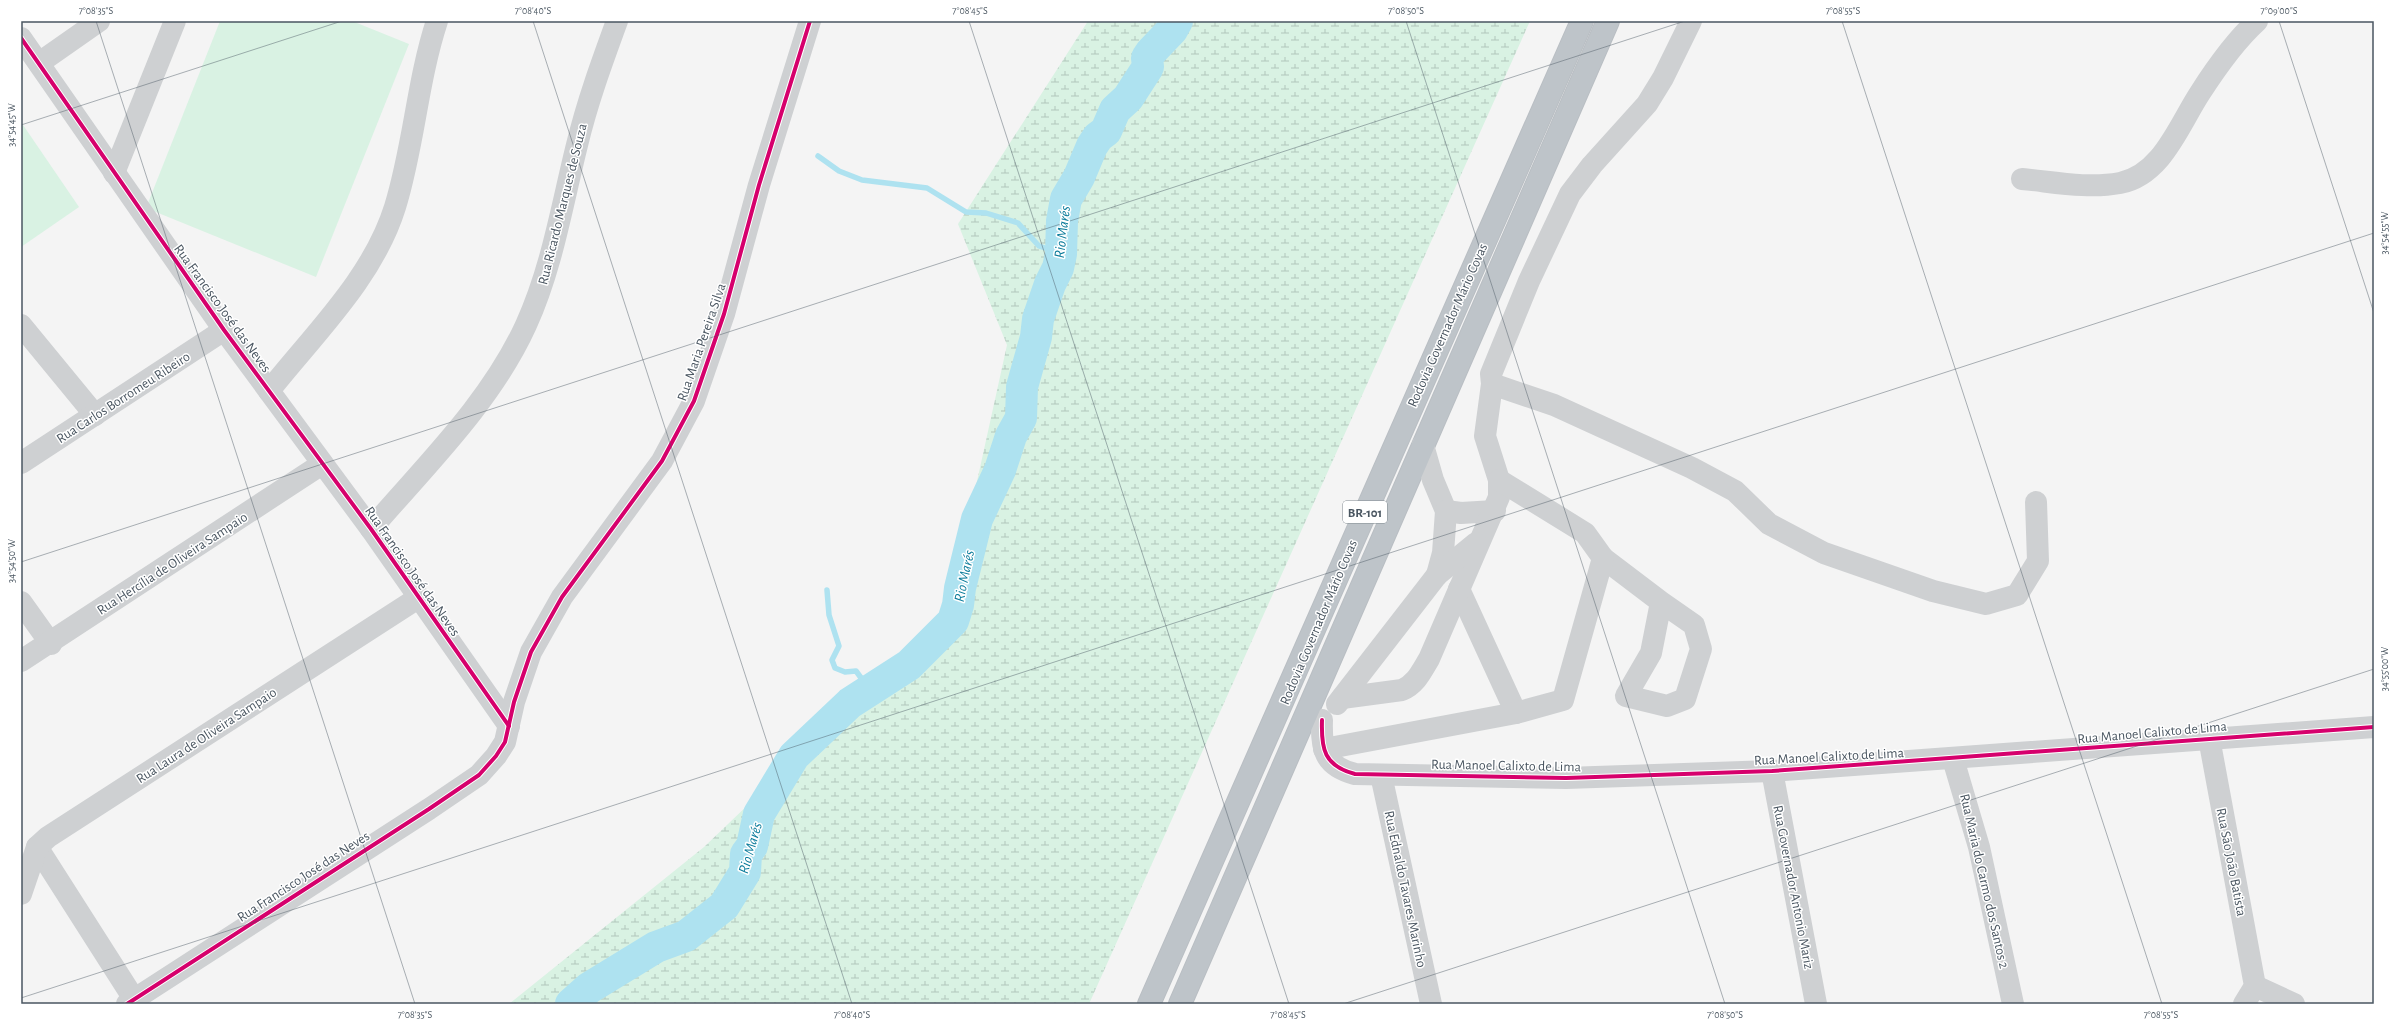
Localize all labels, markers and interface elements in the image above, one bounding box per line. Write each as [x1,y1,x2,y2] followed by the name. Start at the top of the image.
[79,6,114,16] text: 7°08'35"S
[515,6,551,16] text: 7°08'40"S
[952,6,988,16] text: 7°08'45"S
[1388,6,1424,16] text: 7°08'50"S
[1826,6,1861,16] text: 7°08'55"S
[2261,6,2298,16] text: 7°09'00"S
[7,103,17,147] text: 34°54'45"W
[536,122,590,286] street label: Rua Ricardo Marques de Souza
[1052,205,1073,259] water label: Rio Marés
[2380,212,2390,254] text: 34°54'55"W
[1405,241,1490,409] street label: Rodovia Governador Mário Covas
[171,242,273,375] street label: Rua Francisco José das Neves
[675,281,729,403] street label: Rua Maria Pereira Silva
[54,349,193,446] street label: Rua Carlos Borromeu Ribeiro
[1343,501,1387,523] road number: BR-101
[362,504,462,639] street label: Rua Francisco José das Neves
[95,510,250,618] street label: Rua Hercília de Oliveira Sampaio
[1278,538,1360,707] street label: Rodovia Governador Mário Covas
[7,539,17,583] text: 34°54'50"W
[952,549,977,603] water label: Rio Marés
[2380,647,2390,691] text: 34°55'00"W
[134,685,279,786] street label: Rua Laura de Oliveira Sampaio
[2077,719,2228,747] street label: Rua Manoel Calixto de Lima
[1754,746,1905,768] street label: Rua Manoel Calixto de Lima
[1431,758,1582,774] street label: Rua Manoel Calixto de Lima
[1957,793,2011,970] street label: Rua Maria do Carmo dos Santos 2
[1770,804,1816,970] street label: Rua Governador Antonio Mariz
[2214,807,2248,918] street label: Rua São João Batista
[1382,810,1429,969] street label: Rua Ednaldo Tavares Marinho
[736,821,765,875] water label: Rio Marés
[235,829,372,925] street label: Rua Francisco José das Neves
[398,1010,433,1020] text: 7°08'35"S
[834,1010,870,1020] text: 7°08'40"S
[1270,1010,1306,1020] text: 7°08'45"S
[1707,1010,1743,1020] text: 7°08'50"S
[2144,1010,2179,1020] text: 7°08'55"S

